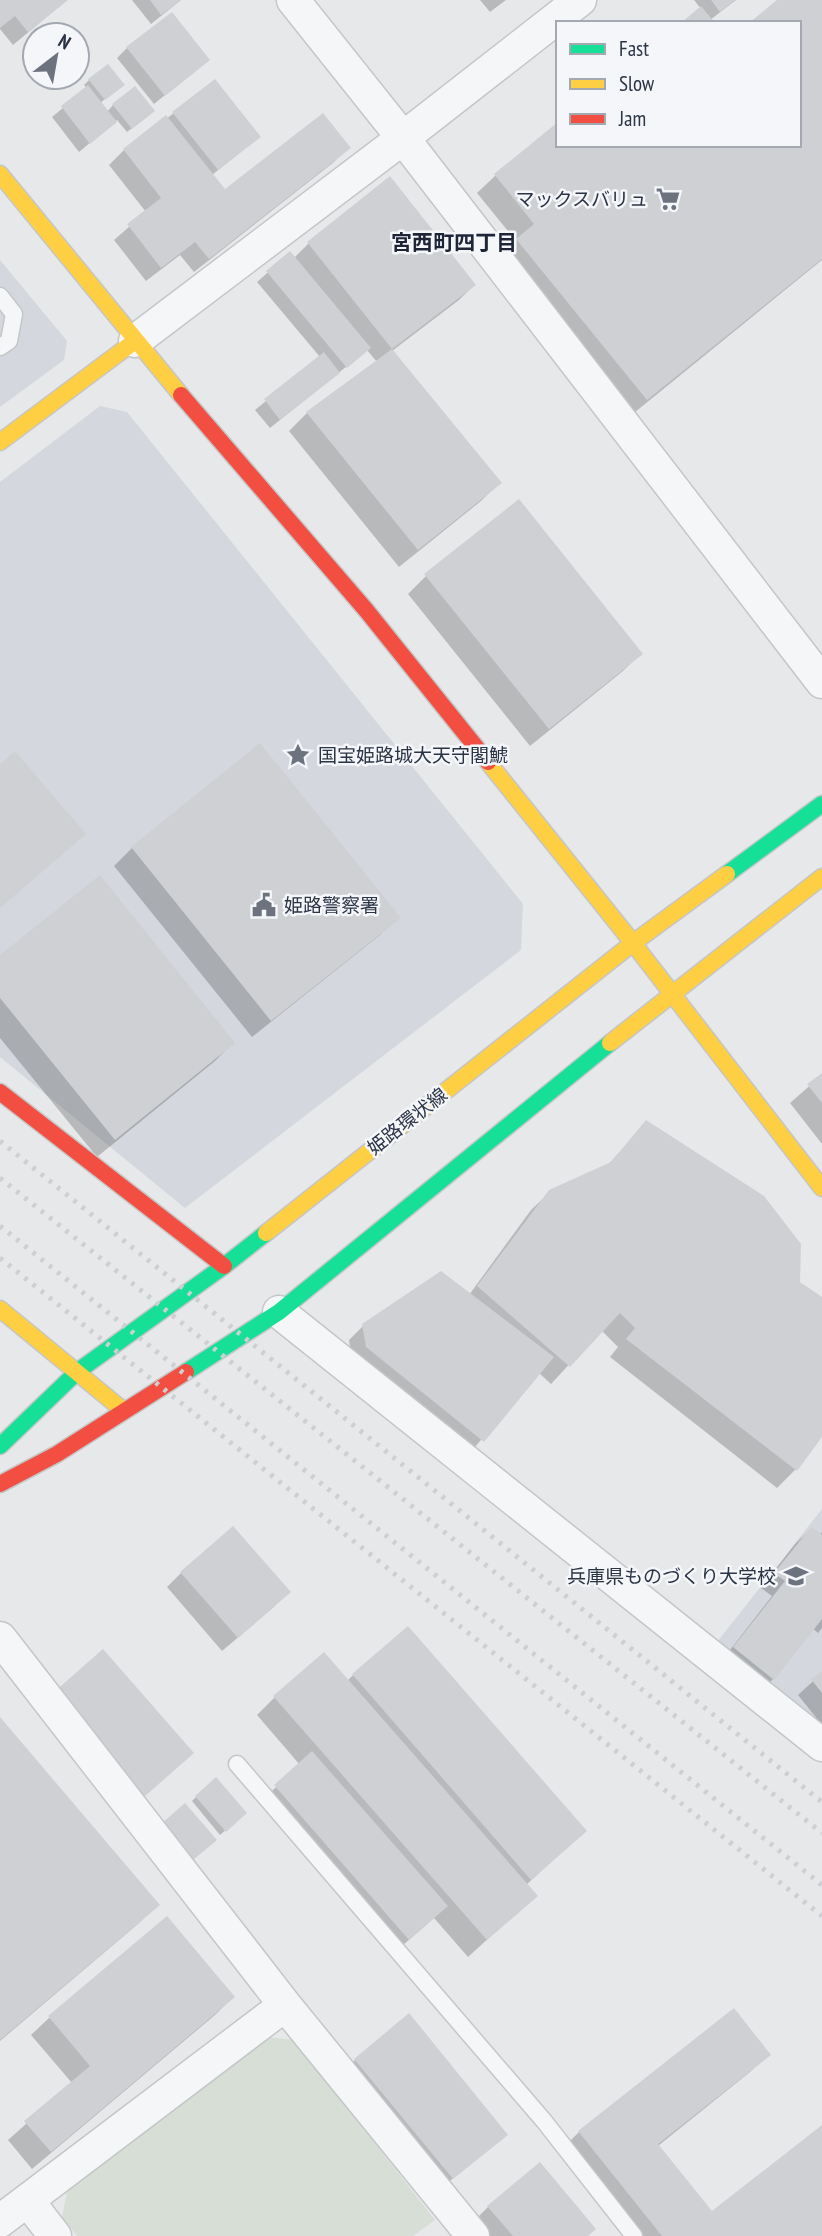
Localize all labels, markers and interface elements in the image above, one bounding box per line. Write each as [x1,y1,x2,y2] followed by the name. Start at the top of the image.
[21,21,91,91] north arrow
[556,21,801,147] legend
[54,28,75,54] text: N
[619,35,649,62] text: Fast
[619,70,655,97] text: Slow
[618,105,646,132] text: Jam
[654,185,682,213] supermarket icon: マックスバリュ
[516,187,648,211] place label: マックスバリュ
[391,229,517,256] district label: 宮西町四丁目
[284,741,312,769] place icon: 国宝姫路城大天守閣鯱
[318,743,508,767] place label: 国宝姫路城大天守閣鯱
[250,891,278,919] public building icon: 姫路警察署
[284,893,379,917] place label: 姫路警察署
[362,1082,452,1160] street label: 姫路環状線
[782,1562,810,1590] school or university icon: 兵庫県ものづくり大学校
[567,1564,776,1588] place label: 兵庫県ものづくり大学校

